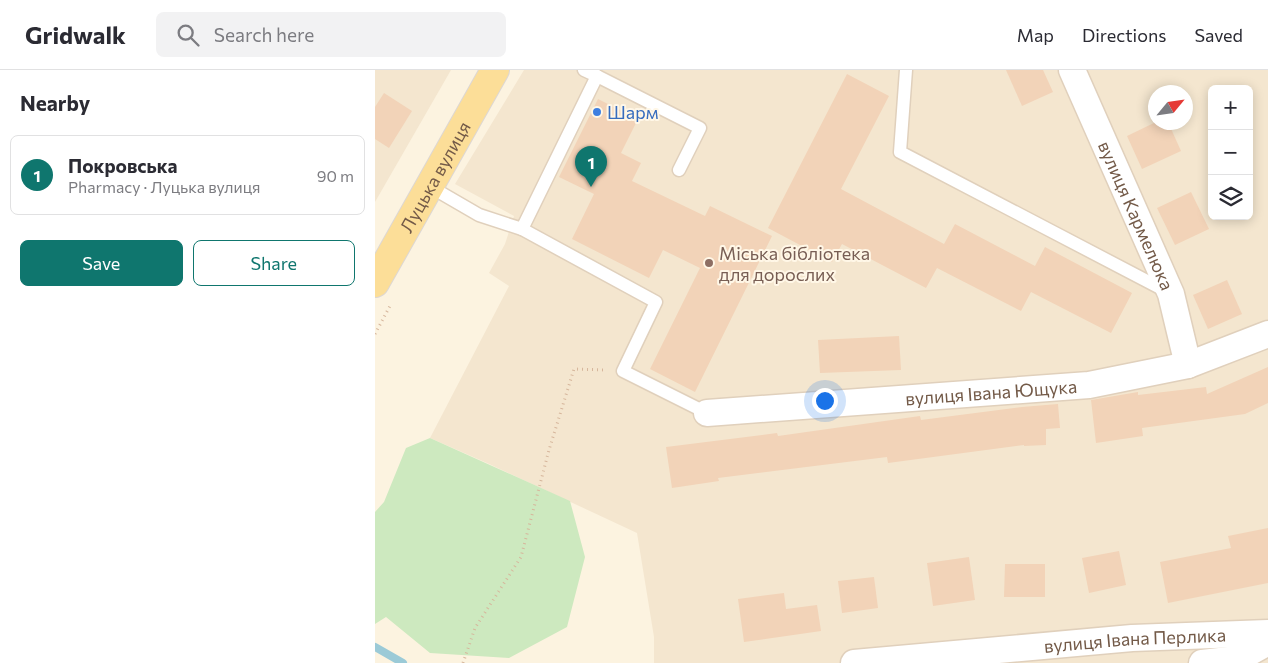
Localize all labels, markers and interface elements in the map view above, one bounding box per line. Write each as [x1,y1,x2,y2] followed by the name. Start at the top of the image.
[156,12,506,57] search box
[25,20,126,49] text: Gridwalk
[174,21,202,49] icon: search
[214,23,314,46] text: Search here
[1017,24,1054,46] text: Map
[1082,24,1166,46] text: Directions
[1194,24,1243,46] text: Saved
[1148,85,1193,130] north arrow
[1208,85,1253,220] map controls
[1208,85,1253,130] button: +
[20,90,90,115] text: Nearby
[607,101,658,123] place label: Шарм
[591,106,603,118] marker: Шарм
[395,117,475,236] street label: Луцька вулиця
[1208,130,1253,175] button: −
[1094,137,1179,293] street label: вулиця Кармелюка
[575,146,607,187] pin: 1
[68,154,177,177] text: Покровська
[33,166,41,185] text: 1
[317,166,354,185] text: 90 m
[1208,175,1253,220] button: layers
[68,177,260,196] text: Pharmacy · Луцька вулиця
[20,240,183,286] button: Save
[193,240,355,286] button: Share
[719,242,870,285] place label: Міська бібліотека для дорослих
[703,257,715,269] marker: Міська бібліотека для дорослих
[905,375,1078,409] street label: вулиця Івана Ющука
[812,388,838,414] your location
[1043,624,1226,657] street label: вулиця Івана Перлика

